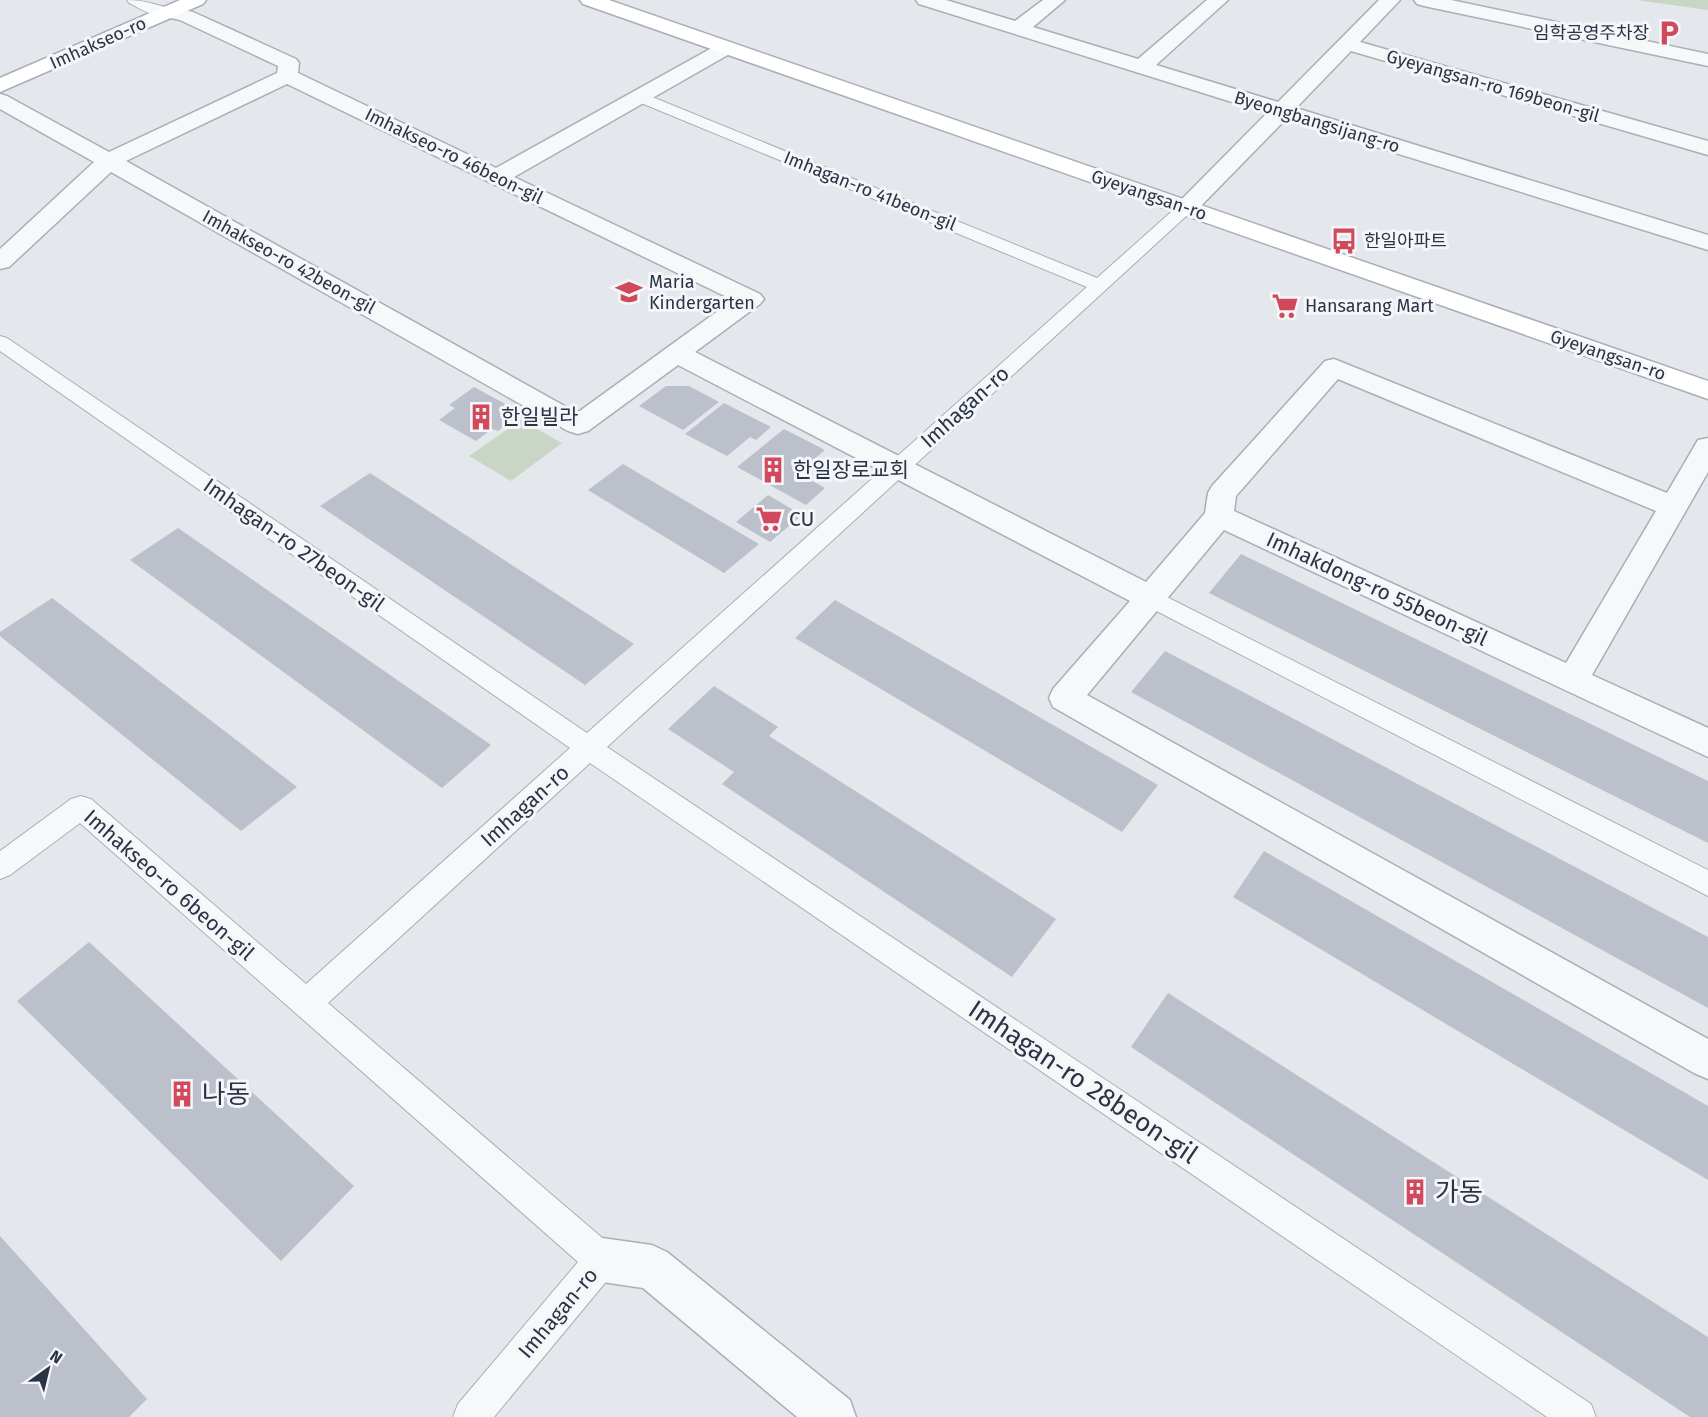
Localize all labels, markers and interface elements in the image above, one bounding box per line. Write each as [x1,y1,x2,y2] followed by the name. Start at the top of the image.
[46,12,150,74] street label: Imhakseo-ro
[1654,18,1684,48] parking icon: 임학공영주차장
[1533,22,1649,44] place label: 임학공영주차장
[1384,45,1602,127] street label: Gyeyangsan-ro 169beon-gil
[1231,86,1403,158] street label: Byeongbangsijang-ro
[361,103,547,209] street label: Imhakseo-ro 46beon-gil
[781,146,959,236] street label: Imhagan-ro 41beon-gil
[1088,165,1210,225] street label: Gyeyangsan-ro
[199,205,379,319] street label: Imhakseo-ro 42beon-gil
[1329,226,1359,256] bus stop icon: 한일아파트
[1364,230,1447,252] place label: 한일아파트
[649,271,755,314] place label: Maria Kindergarten
[614,277,644,307] school or university icon: Maria Kindergarten
[1270,291,1300,321] supermarket icon: Hansarang Mart
[1305,295,1434,317] place label: Hansarang Mart
[1547,325,1669,385] street label: Gyeyangsan-ro
[915,360,1015,454] street label: Imhagan-ro
[466,402,496,432] building icon: 한일빌라
[501,404,578,430] place label: 한일빌라
[758,455,788,485] building icon: 한일장로교회
[793,457,909,483] place label: 한일장로교회
[198,473,390,617] street label: Imhagan-ro 27beon-gil
[754,504,784,534] supermarket icon: CU
[789,506,814,532] place label: CU
[1262,526,1492,652] street label: Imhakdong-ro 55beon-gil
[475,759,575,853] street label: Imhagan-ro
[79,804,259,966] street label: Imhakseo-ro 6beon-gil
[963,994,1204,1170] street label: Imhagan-ro 28beon-gil
[167,1079,197,1109] building icon: 나동
[202,1079,250,1110] place label: 나동
[1400,1177,1430,1207] building icon: 가동
[1435,1177,1483,1208] place label: 가동
[513,1262,603,1364] street label: Imhagan-ro
[18,1339,78,1399] north arrow
[46,1346,66,1368] text: N

